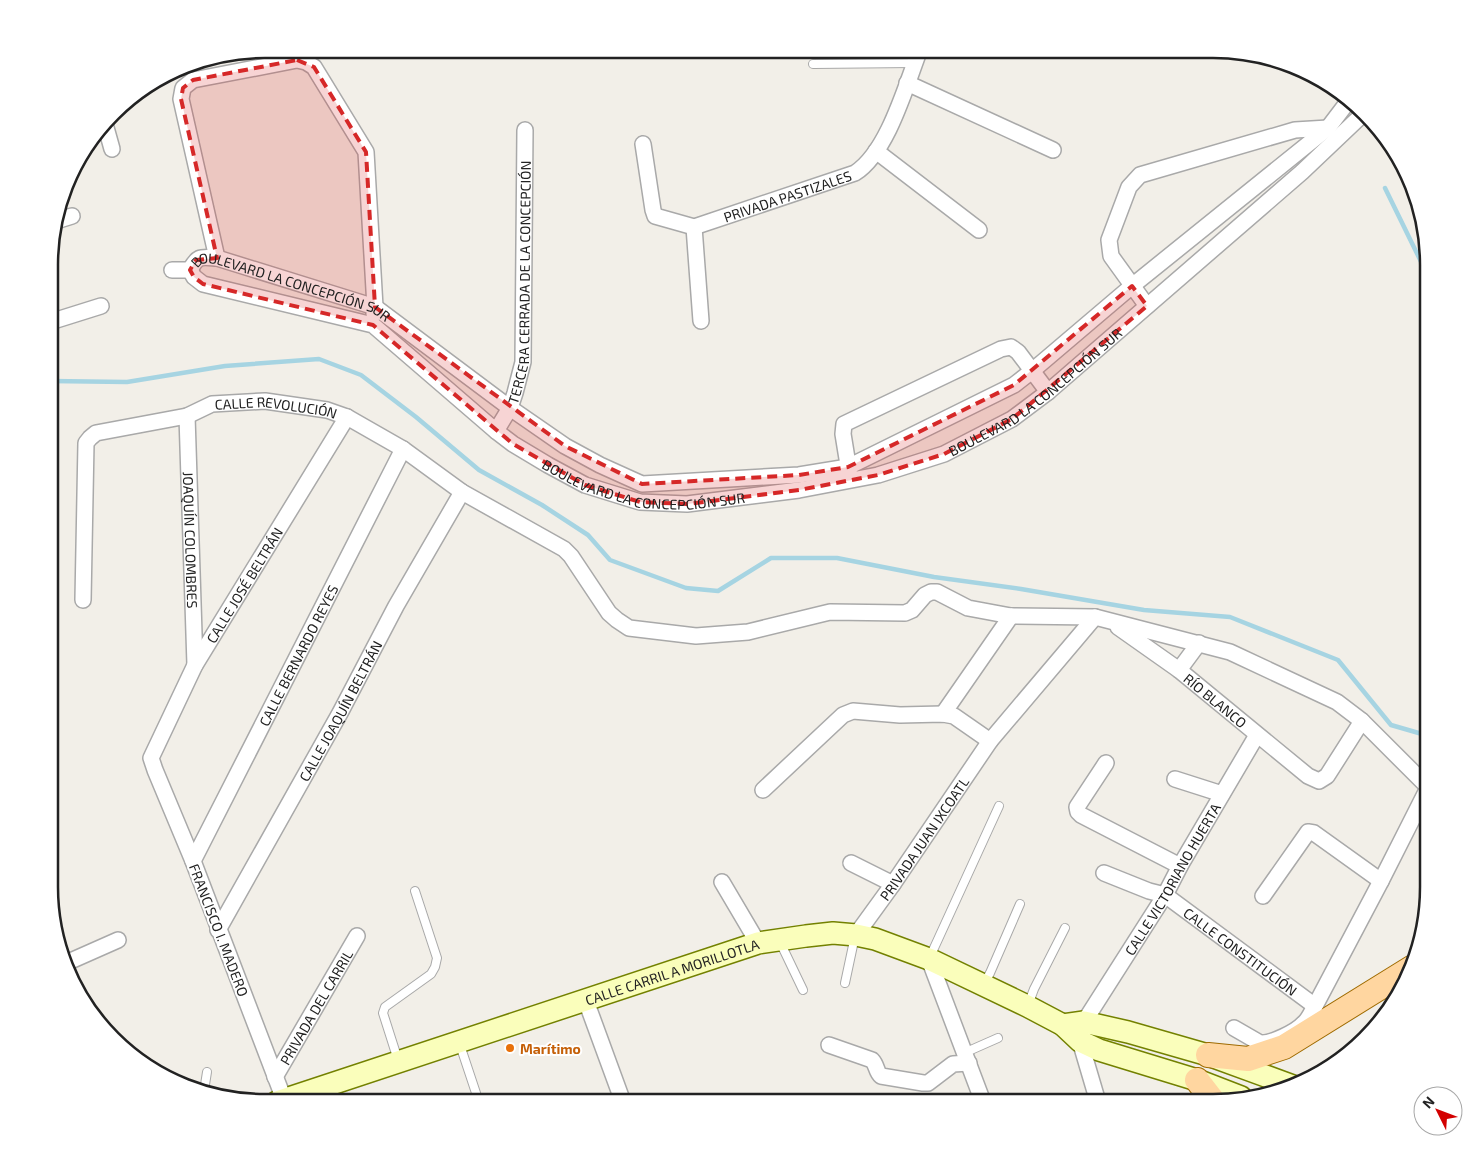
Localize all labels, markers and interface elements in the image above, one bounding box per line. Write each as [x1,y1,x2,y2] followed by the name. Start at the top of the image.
[504,161,533,406] street label: TERCERA CERRADA DE LA CONCEPCIÓN
[721,166,854,225] street label: PRIVADA PASTIZALES
[186,248,395,325] street label: BOULEVARD LA CONCEPCIÓN SUR
[945,324,1125,459] street label: BOULEVARD LA CONCEPCIÓN SUR
[214,392,340,421] street label: CALLE REVOLUCIÓN
[539,455,746,513] street label: BOULEVARD LA CONCEPCIÓN SUR
[180,471,202,609] street label: JOAQUÍN COLOMBRES
[202,524,286,646] street label: CALLE JOSÉ BELTRÁN
[255,582,341,729] street label: CALLE BERNARDO REYES
[295,637,385,784] street label: CALLE JOAQUÍN BELTRÁN
[1181,669,1251,731] street label: RÍO BLANCO
[876,773,972,904] street label: PRIVADA JUAN IXCOATL
[1120,800,1224,958] street label: CALLE VICTORIANO HUERTA
[186,861,252,999] street label: FRANCISCO I. MADERO
[1180,903,1301,999] street label: CALLE CONSTITUCIÓN
[583,935,761,1008] street label: CALLE CARRIL A MORILLOTLA
[276,946,356,1068] street label: PRIVADA DEL CARRIL
[520,1040,581,1057] place label: Marítimo
[504,1042,516,1054] marker: Marítimo
[1413,1086,1463,1136] north arrow
[1418,1093,1438,1111] text: N

